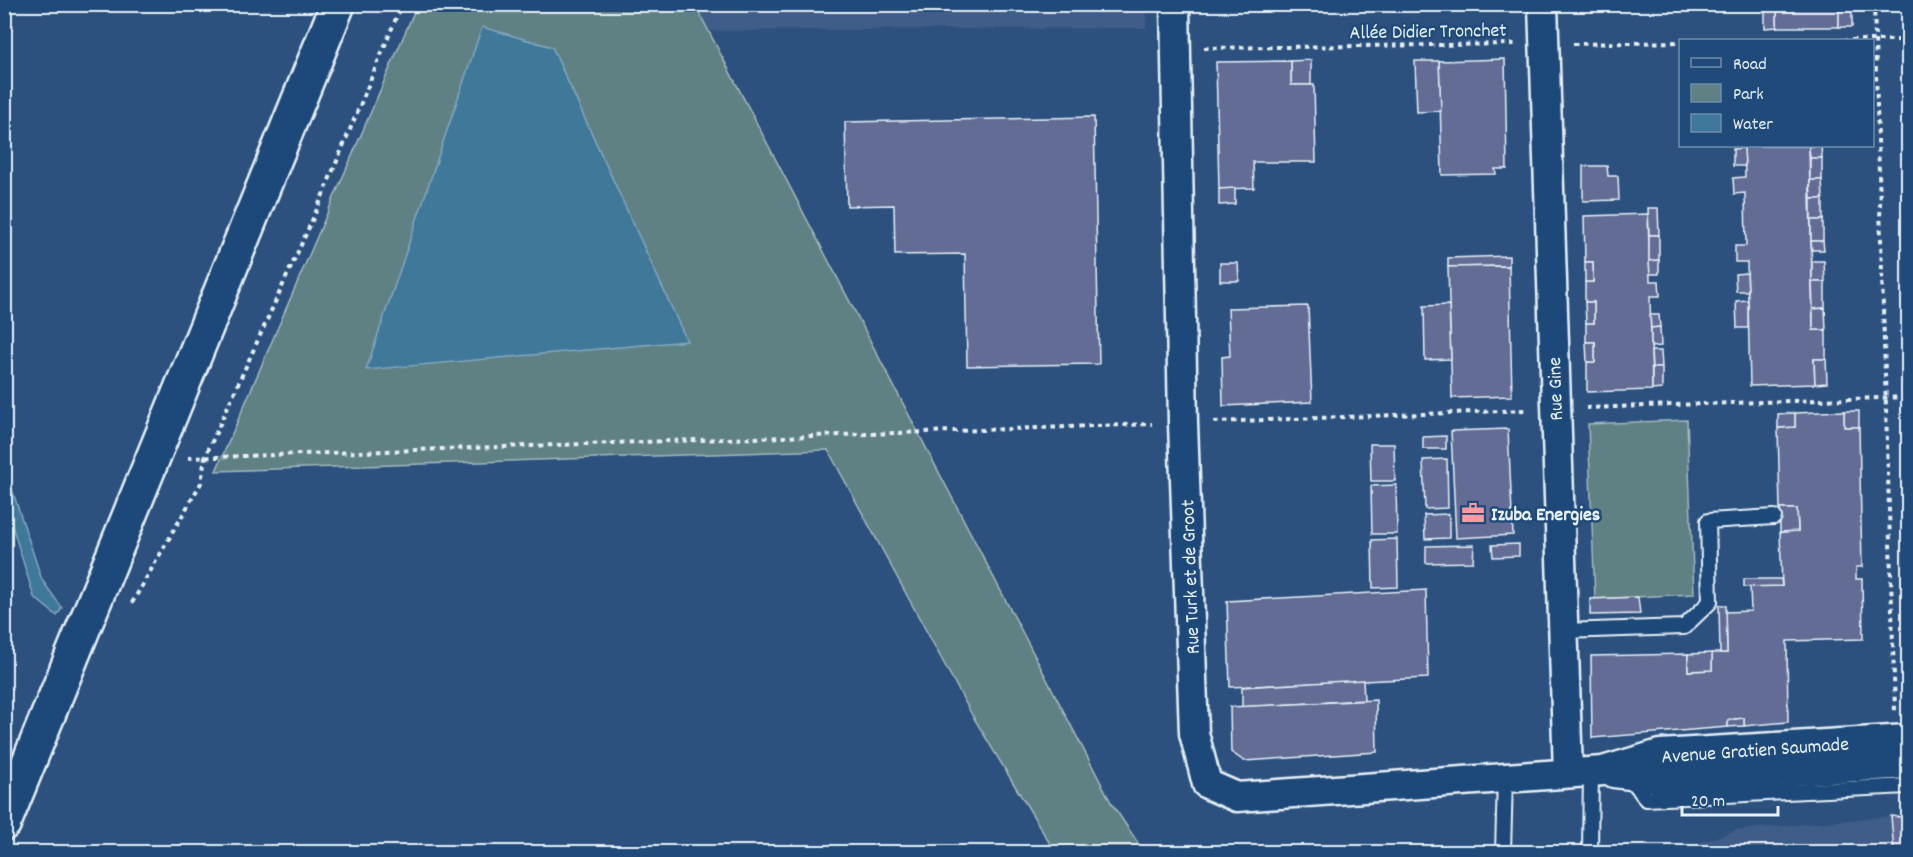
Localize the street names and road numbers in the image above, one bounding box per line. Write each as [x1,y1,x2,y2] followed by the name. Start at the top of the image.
[1349,18,1507,48] street label: Allée Didier Tronchet
[1542,356,1572,421] street label: Rue Gine
[1175,499,1209,655] street label: Rue Turk et de Groot
[1660,731,1850,773] street label: Avenue Gratien Saumade

